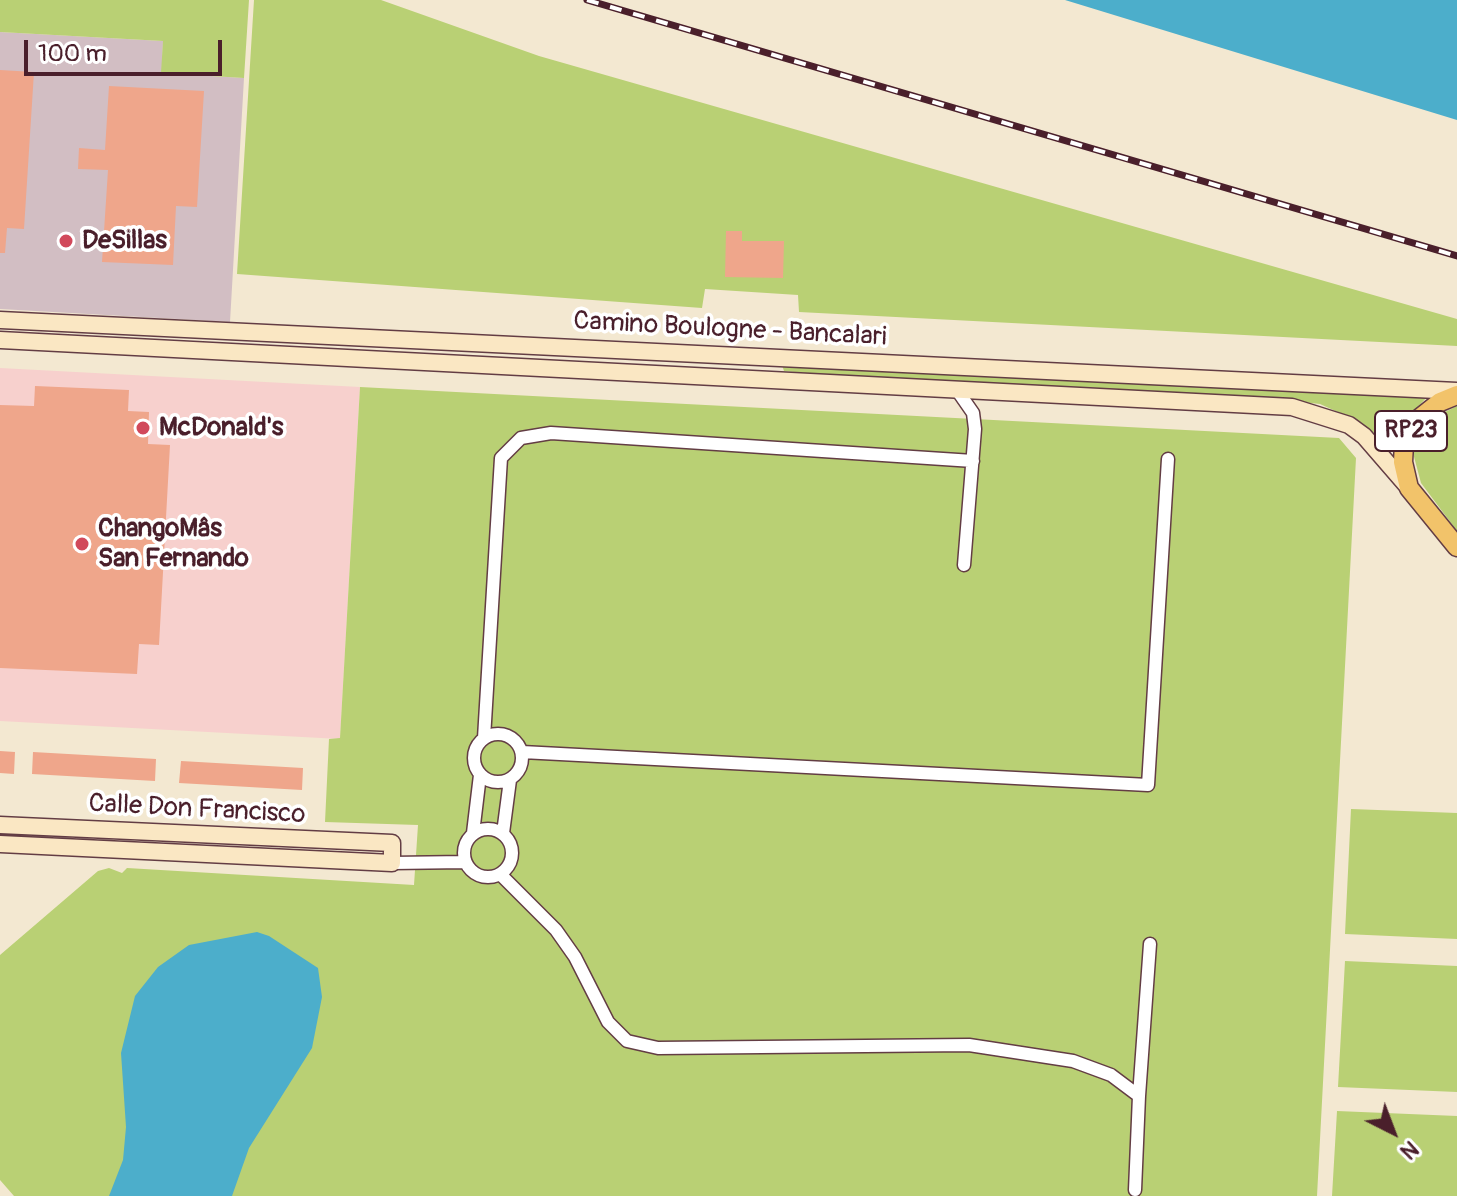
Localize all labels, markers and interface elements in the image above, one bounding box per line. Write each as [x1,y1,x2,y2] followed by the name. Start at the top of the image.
[28,24,226,74] scale bar
[38,39,107,68] text: 100 m
[82,225,167,257] place label: DeSillas
[57,232,75,250] marker: DeSillas
[573,306,887,354] street label: Camino Boulogne - Bancalari
[1375,411,1447,451] road number: RP23
[159,412,283,444] place label: McDonald's
[134,419,152,437] marker: McDonald's
[98,513,249,574] place label: ChangoMâs San Fernando
[73,535,91,553] marker: ChangoMâs San Fernando
[88,789,306,831] street label: Calle Don Francisco
[1353,1092,1433,1172] north arrow
[1394,1134,1424,1165] text: N

